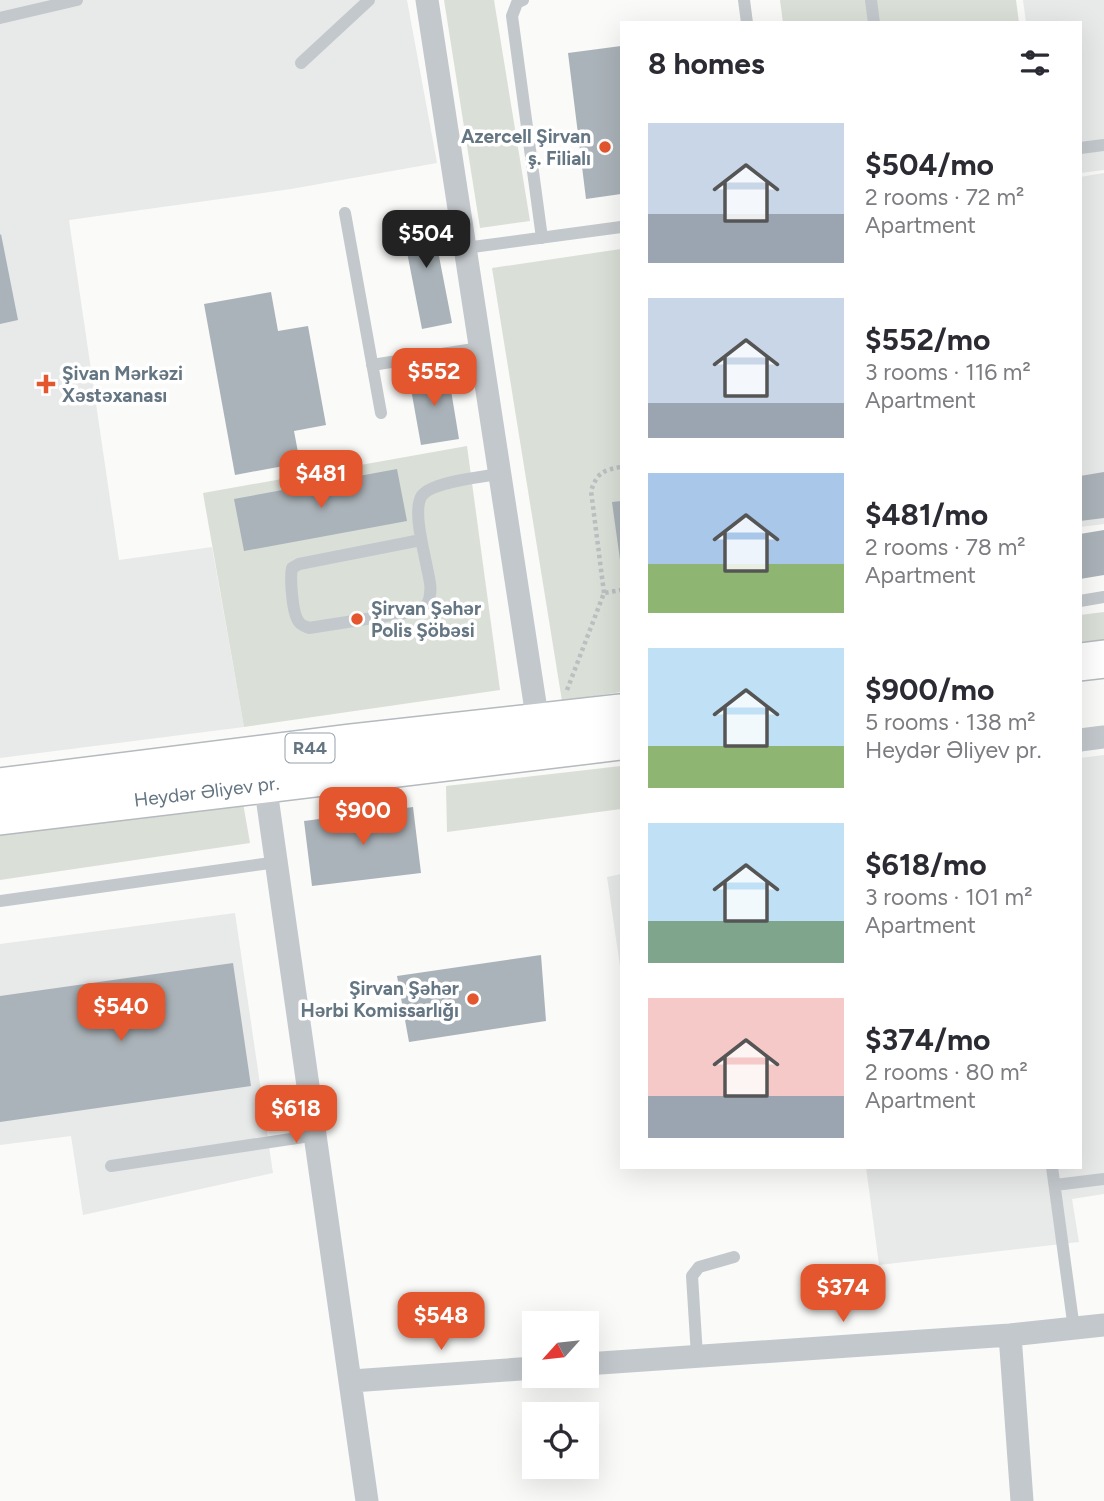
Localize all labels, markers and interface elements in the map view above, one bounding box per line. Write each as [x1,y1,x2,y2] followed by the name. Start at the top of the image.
[1016,44,1054,82] icon: filters
[648,45,765,82] text: 8 homes
[461,125,591,170] place label: Azercell Şirvan ş. Filialı
[597,139,613,155] marker: Azercell Şirvan ş. Filialı
[865,146,994,183] text: $504/mo
[704,151,788,235] icon: home
[865,183,1024,211] text: 2 rooms · 72 m²
[385,210,467,270] pin: $504
[865,211,976,239] text: Apartment
[398,219,454,247] text: $504
[865,321,990,358] text: $552/mo
[704,326,788,410] icon: home
[393,348,475,408] pin: $552
[408,357,460,385] text: $552
[865,358,1031,386] text: 3 rooms · 116 m²
[62,362,183,407] place label: Şivan Mərkəzi Xəstəxanası
[36,374,56,394] marker: Şivan Mərkəzi Xəstəxanası
[865,386,976,414] text: Apartment
[280,450,362,510] pin: $481
[295,459,347,487] text: $481
[865,496,988,533] text: $481/mo
[704,501,788,585] icon: home
[865,533,1026,561] text: 2 rooms · 78 m²
[865,561,976,589] text: Apartment
[371,597,481,642] place label: Şirvan Şəhər Polis Şöbəsi
[349,611,365,627] marker: Şirvan Şəhər Polis Şöbəsi
[865,671,994,708] text: $900/mo
[704,676,788,760] icon: home
[865,708,1036,736] text: 5 rooms · 138 m²
[286,734,334,762] road number: R44
[865,736,1042,764] text: Heydər Əliyev pr.
[133,771,280,812] street label: Heydər Əliyev pr.
[322,788,404,847] pin: $900
[335,796,391,824] text: $900
[865,846,987,883] text: $618/mo
[704,851,788,935] icon: home
[865,883,1032,911] text: 3 rooms · 101 m²
[865,911,976,939] text: Apartment
[300,977,459,1022] place label: Şirvan Şəhər Hərbi Komissarlığı
[80,984,162,1043] pin: $540
[465,991,481,1007] marker: Şirvan Şəhər Hərbi Komissarlığı
[93,992,149,1020] text: $540
[865,1021,991,1058] text: $374/mo
[704,1026,788,1110] icon: home
[865,1058,1028,1086] text: 2 rooms · 80 m²
[255,1086,337,1145] pin: $618
[865,1086,976,1114] text: Apartment
[271,1094,321,1122] text: $618
[802,1264,884,1324] pin: $374
[817,1273,869,1301] text: $374
[400,1292,482,1352] pin: $548
[414,1301,468,1329] text: $548
[522,1311,598,1388] north arrow
[522,1311,599,1479] map controls
[522,1402,599,1479] button: locate

